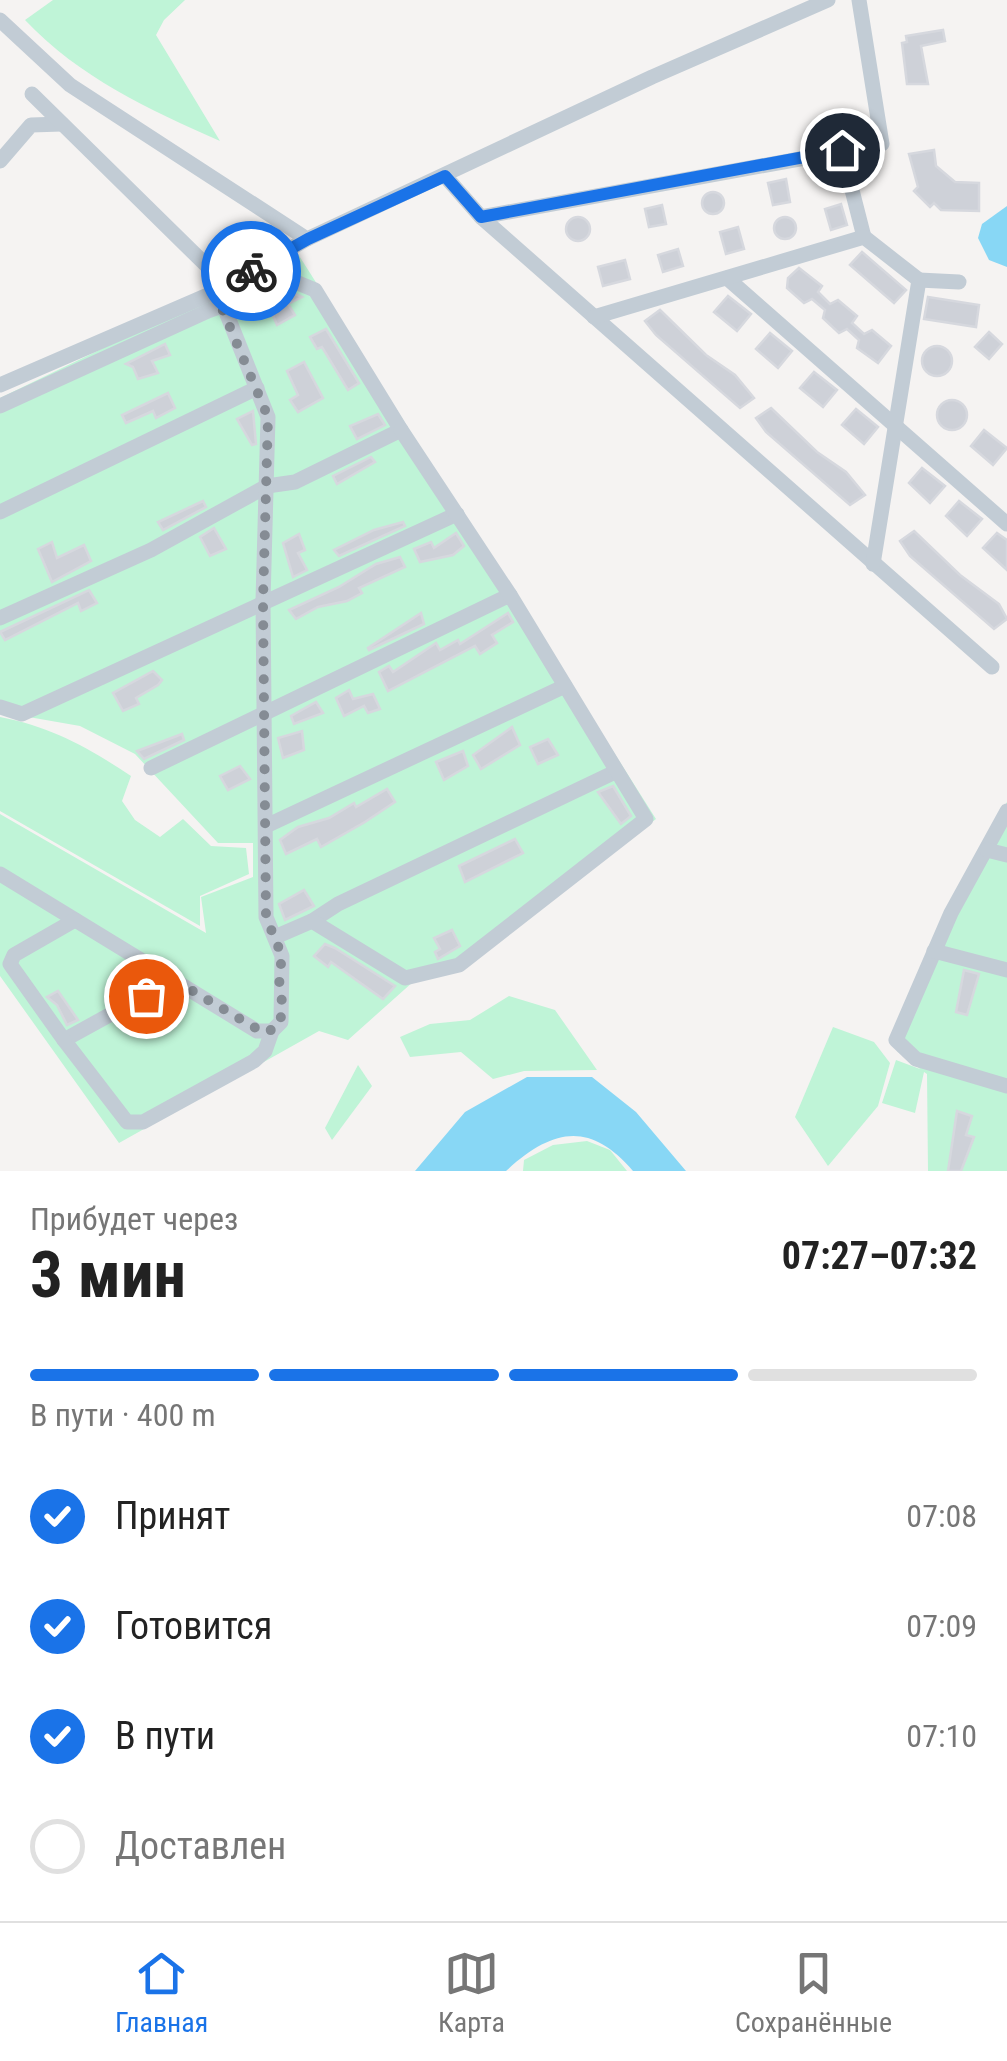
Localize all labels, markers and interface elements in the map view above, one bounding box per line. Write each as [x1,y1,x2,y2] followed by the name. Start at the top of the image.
[800,108,885,193] pin
[815,123,870,178] icon: home
[201,221,301,321] courier
[224,244,279,299] icon: bike
[104,954,189,1039] pin
[119,969,174,1024] icon: bag
[30,1200,238,1238] text: Прибудет через
[782,1234,977,1278] text: 07:27–07:32
[30,1237,186,1313] text: 3 мин
[30,1396,216,1434] text: В пути · 400 m
[30,1489,85,1544] icon: check
[115,1494,231,1538] text: Принят
[906,1497,977,1535] text: 07:08
[30,1599,85,1654] icon: check
[115,1604,272,1648] text: Готовится
[906,1607,977,1645] text: 07:09
[30,1709,85,1764] icon: check
[115,1714,215,1758] text: В пути
[906,1717,977,1755] text: 07:10
[115,1824,286,1868] text: Доставлен
[115,1946,208,2039] tab: Главная
[438,1946,505,2039] tab: Карта
[735,1946,892,2039] tab: Сохранённые

